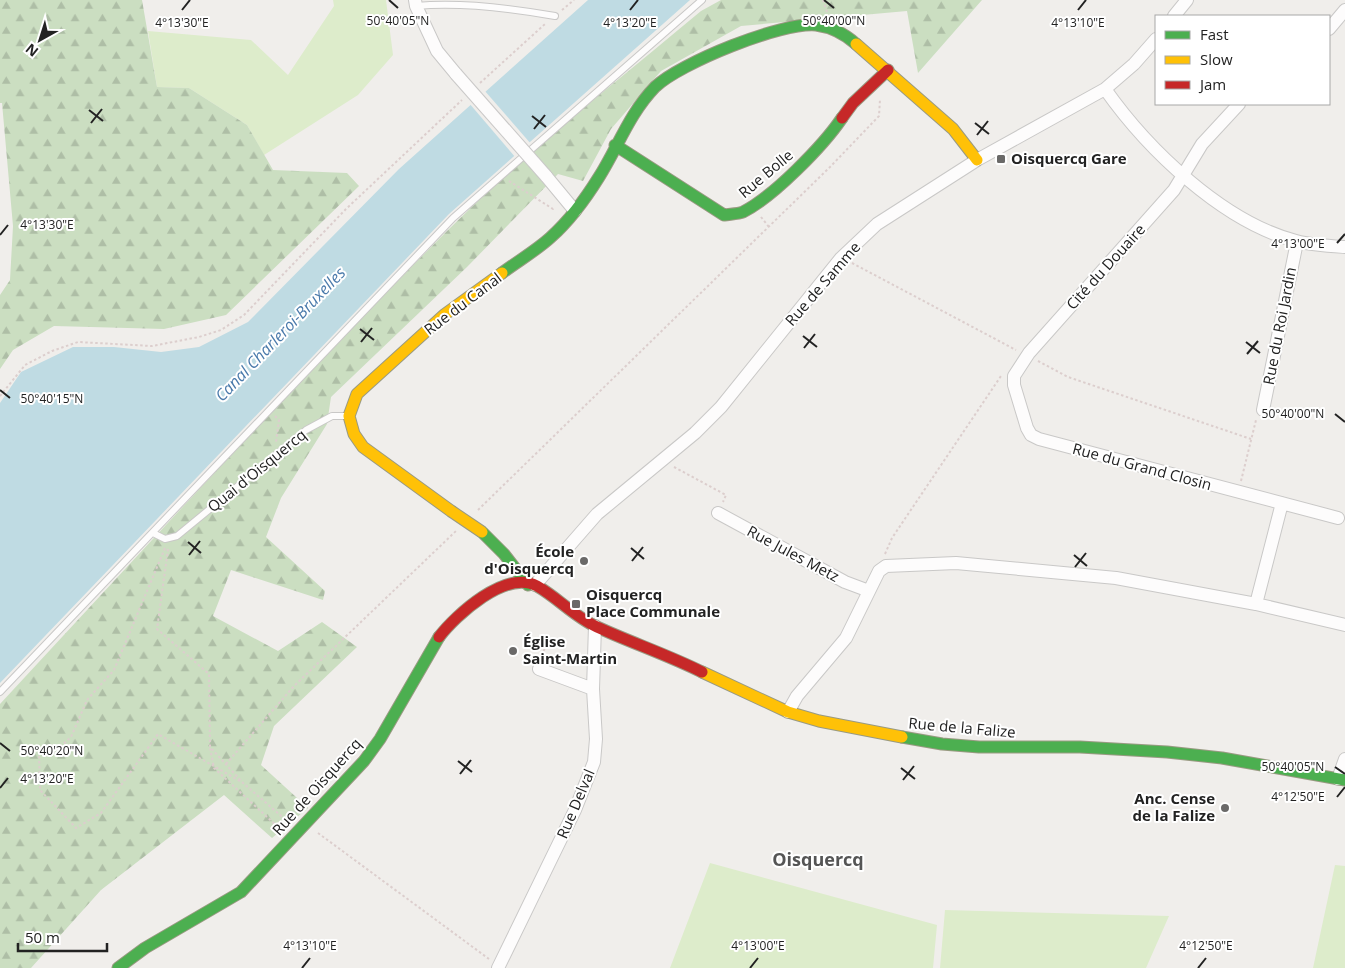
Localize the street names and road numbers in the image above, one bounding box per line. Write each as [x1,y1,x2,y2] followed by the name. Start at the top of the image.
[734,145,797,202] street label: Rue Bolle
[1061,219,1149,314] street label: Cité du Douaire
[780,237,864,330] street label: Rue de Samme
[1258,265,1300,386] street label: Rue du Roi Jardin
[420,267,505,339] street label: Rue du Canal
[203,424,310,516] street label: Quai d'Oisquercq
[1071,438,1214,494] street label: Rue du Grand Closin
[744,520,843,586] street label: Rue Jules Metz
[908,712,1016,742] street label: Rue de la Falize
[267,734,365,839] street label: Rue de Oisquercq
[552,766,599,841] street label: Rue Delval

